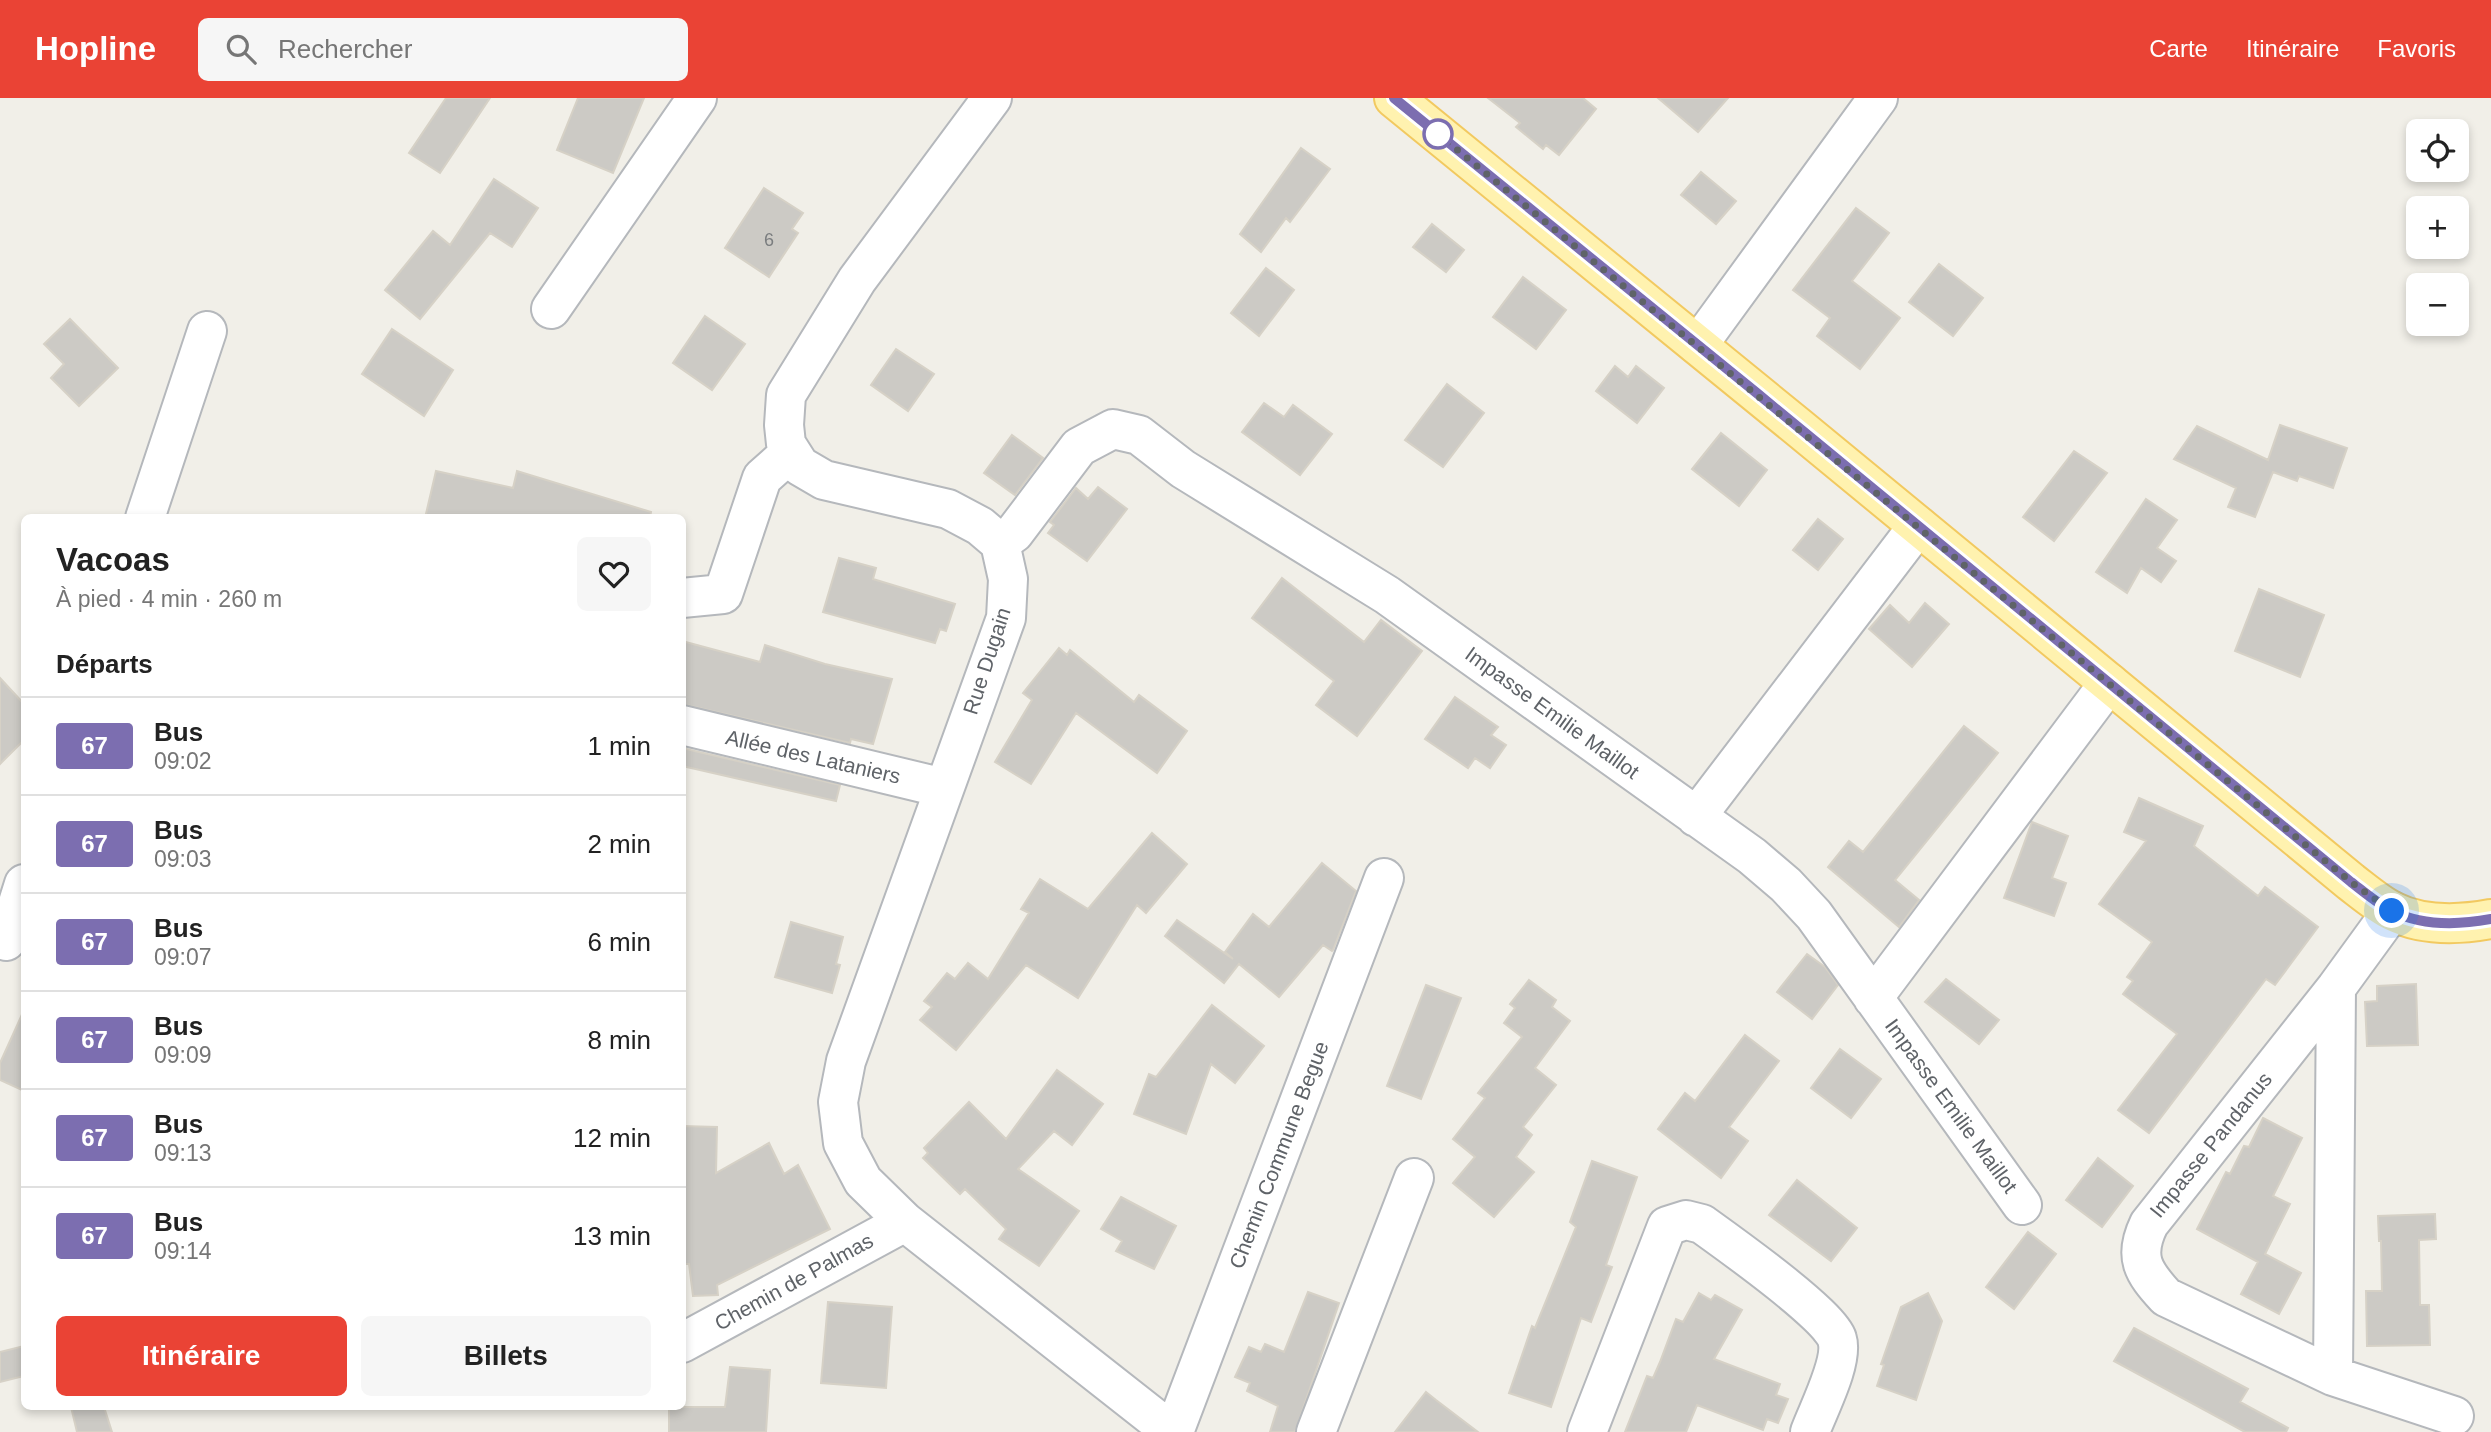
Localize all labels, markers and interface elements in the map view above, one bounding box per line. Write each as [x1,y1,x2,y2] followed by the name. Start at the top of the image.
[198,18,688,81] search box
[35,30,156,67] text: Hopline
[222,30,260,68] icon: search
[278,34,412,64] text: Rechercher
[2149,35,2208,62] text: Carte
[2246,35,2339,62] text: Itinéraire
[2377,35,2456,62] text: Favoris
[1423,119,1453,149] unlabelled marker
[2406,119,2469,336] map controls
[2406,119,2469,182] button: locate
[2406,196,2469,259] button: +
[764,230,774,250] house number: 6
[2406,273,2469,336] button: −
[577,537,651,611] button: heart
[56,541,170,578] text: Vacoas
[56,586,282,612] text: À pied · 4 min · 260 m
[958,605,1015,717] street label: Rue Dugain
[1461,642,1644,783] street label: Impasse Emilie Maillot
[56,649,153,679] text: Départs
[154,717,203,747] text: Bus
[724,725,903,788] street label: Allée des Lataniers
[587,731,651,761] text: 1 min
[81,732,108,759] text: 67
[154,748,212,774] text: 09:02
[154,815,203,845] text: Bus
[587,829,651,859] text: 2 min
[81,830,108,857] text: 67
[154,846,212,872] text: 09:03
[2374,893,2409,928] your location
[154,913,203,943] text: Bus
[587,927,651,957] text: 6 min
[81,928,108,955] text: 67
[154,944,212,970] text: 09:07
[154,1011,203,1041] text: Bus
[1881,1014,2022,1197] street label: Impasse Emilie Maillot
[587,1025,651,1055] text: 8 min
[81,1026,108,1053] text: 67
[1225,1038,1333,1272] street label: Chemin Commune Begue
[154,1042,212,1068] text: 09:09
[2145,1068,2276,1222] street label: Impasse Pandanus
[154,1109,203,1139] text: Bus
[573,1123,651,1153] text: 12 min
[81,1124,108,1151] text: 67
[154,1140,212,1166] text: 09:13
[154,1207,203,1237] text: Bus
[573,1221,651,1251] text: 13 min
[81,1222,108,1249] text: 67
[711,1228,877,1335] street label: Chemin de Palmas
[154,1238,212,1264] text: 09:14
[56,1316,347,1396] button: Itinéraire
[361,1316,651,1396] button: Billets

